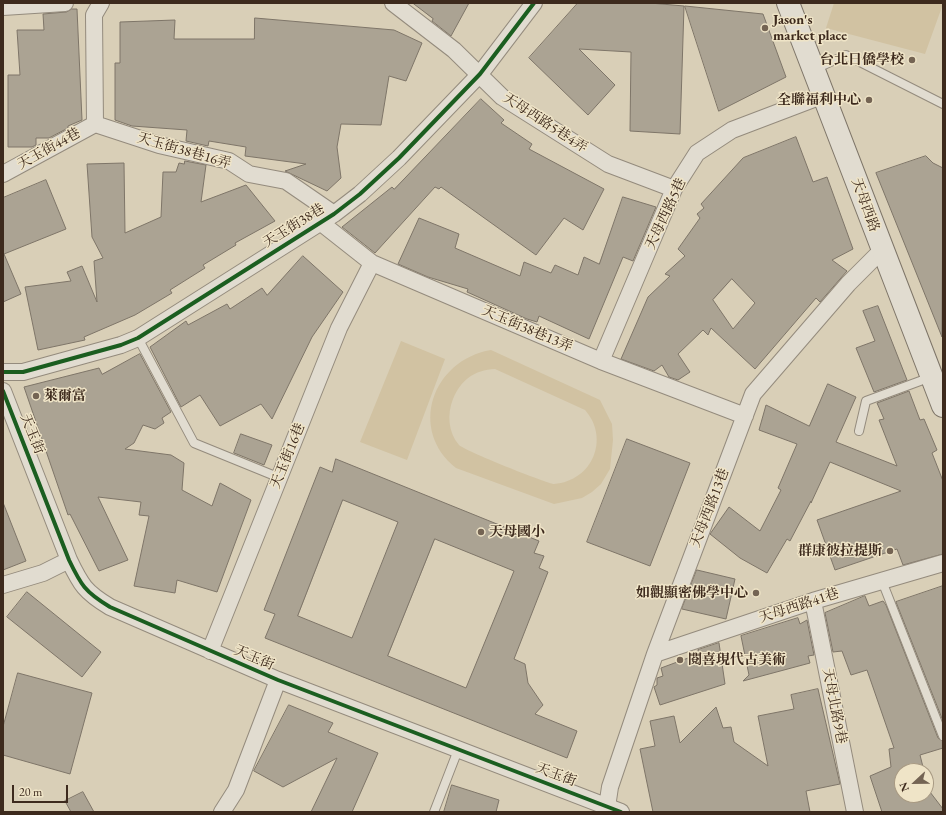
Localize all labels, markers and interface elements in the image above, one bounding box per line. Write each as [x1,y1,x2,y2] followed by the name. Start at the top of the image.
[773,12,847,44] place label: Jason's market place
[760,23,770,33] marker: Jason's market place
[820,52,904,68] place label: 台北日僑學校
[907,55,917,65] marker: 台北日僑學校
[500,89,590,157] street label: 天母西路5巷4弄
[777,92,861,108] place label: 全聯福利中心
[864,95,874,105] marker: 全聯福利中心
[15,125,83,173] street label: 天玉街44巷
[135,130,233,172] street label: 天玉街38巷16弄
[642,176,690,252] street label: 天母西路5巷
[848,176,882,234] street label: 天母西路
[260,200,328,252] street label: 天玉街38巷
[479,302,575,356] street label: 天玉街38巷13弄
[44,388,86,404] place label: 萊爾富
[31,391,41,401] marker: 萊爾富
[16,411,48,457] street label: 天玉街
[267,421,309,491] street label: 天玉街16巷
[687,466,733,550] street label: 天母西路13巷
[489,524,545,540] place label: 天母國小
[476,527,486,537] marker: 天母國小
[798,543,882,559] place label: 群康彼拉提斯
[885,546,895,556] marker: 群康彼拉提斯
[636,585,748,601] place label: 如觀顯密佛學中心
[757,585,841,627] street label: 天母西路41巷
[751,588,761,598] marker: 如觀顯密佛學中心
[231,642,277,674] street label: 天玉街
[688,652,786,668] place label: 閱喜現代古美術
[675,655,685,665] marker: 閱喜現代古美術
[818,667,850,745] street label: 天母北路9巷
[533,760,579,790] street label: 天玉街
[894,763,934,803] north arrow
[14,777,70,803] scale bar
[896,780,912,794] text: N
[19,784,42,800] text: 20 m

